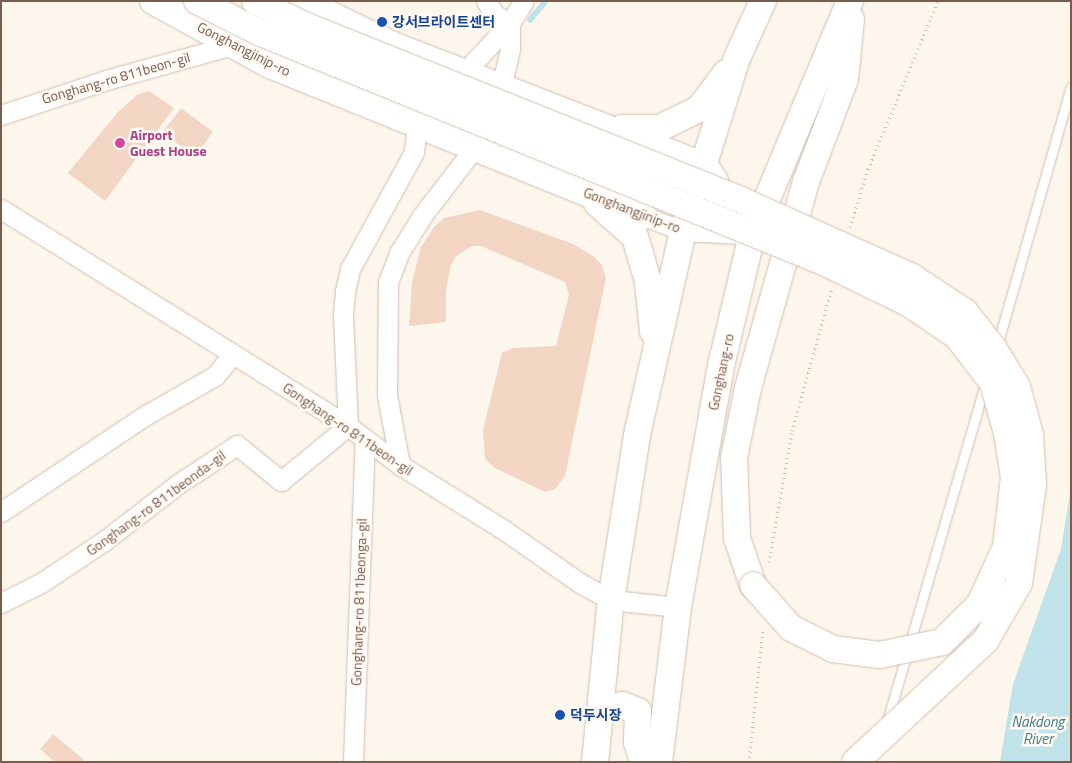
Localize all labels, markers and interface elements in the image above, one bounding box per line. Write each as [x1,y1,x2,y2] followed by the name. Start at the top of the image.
[392,14,495,30] place label: 강서브라이트센터
[376,16,388,28] marker: 강서브라이트센터
[194,18,294,80] street label: Gonghangjinip-ro
[40,49,192,107] street label: Gonghang-ro 811beon-gil
[130,127,207,160] place label: Airport Guest House
[114,137,126,149] marker: Airport Guest House
[581,184,683,236] street label: Gonghangjinip-ro
[705,332,737,412] street label: Gonghang-ro
[280,379,416,479] street label: Gonghang-ro 811beon-gil
[83,447,229,559] street label: Gonghang-ro 811beonda-gil
[348,518,370,686] street label: Gonghang-ro 811beonga-gil
[570,707,622,723] place label: 덕두시장
[554,709,566,721] marker: 덕두시장
[1012,712,1064,747] water label: Nakdong River

